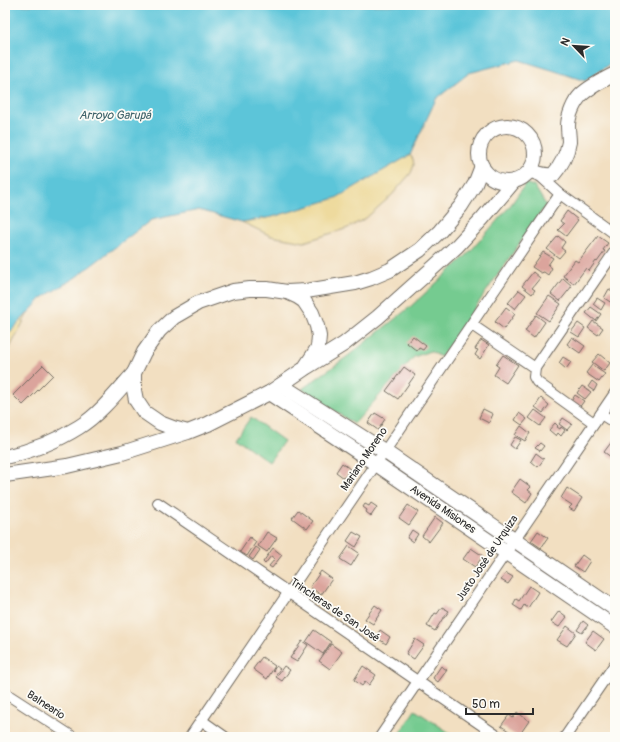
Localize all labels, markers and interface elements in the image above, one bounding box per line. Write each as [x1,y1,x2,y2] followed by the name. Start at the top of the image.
[554,26,594,66] north arrow
[558,35,573,48] text: N
[79,108,152,123] water label: Arroyo Garupá
[338,425,390,493] street label: Mariano Moreno
[408,482,479,536] street label: Avenida Misiones
[453,513,521,603] street label: Justo José de Urquiza
[288,575,382,645] street label: Trincheras de San José
[25,688,67,722] street label: Balneario
[466,690,533,716] scale bar
[472,697,500,712] text: 50 m

